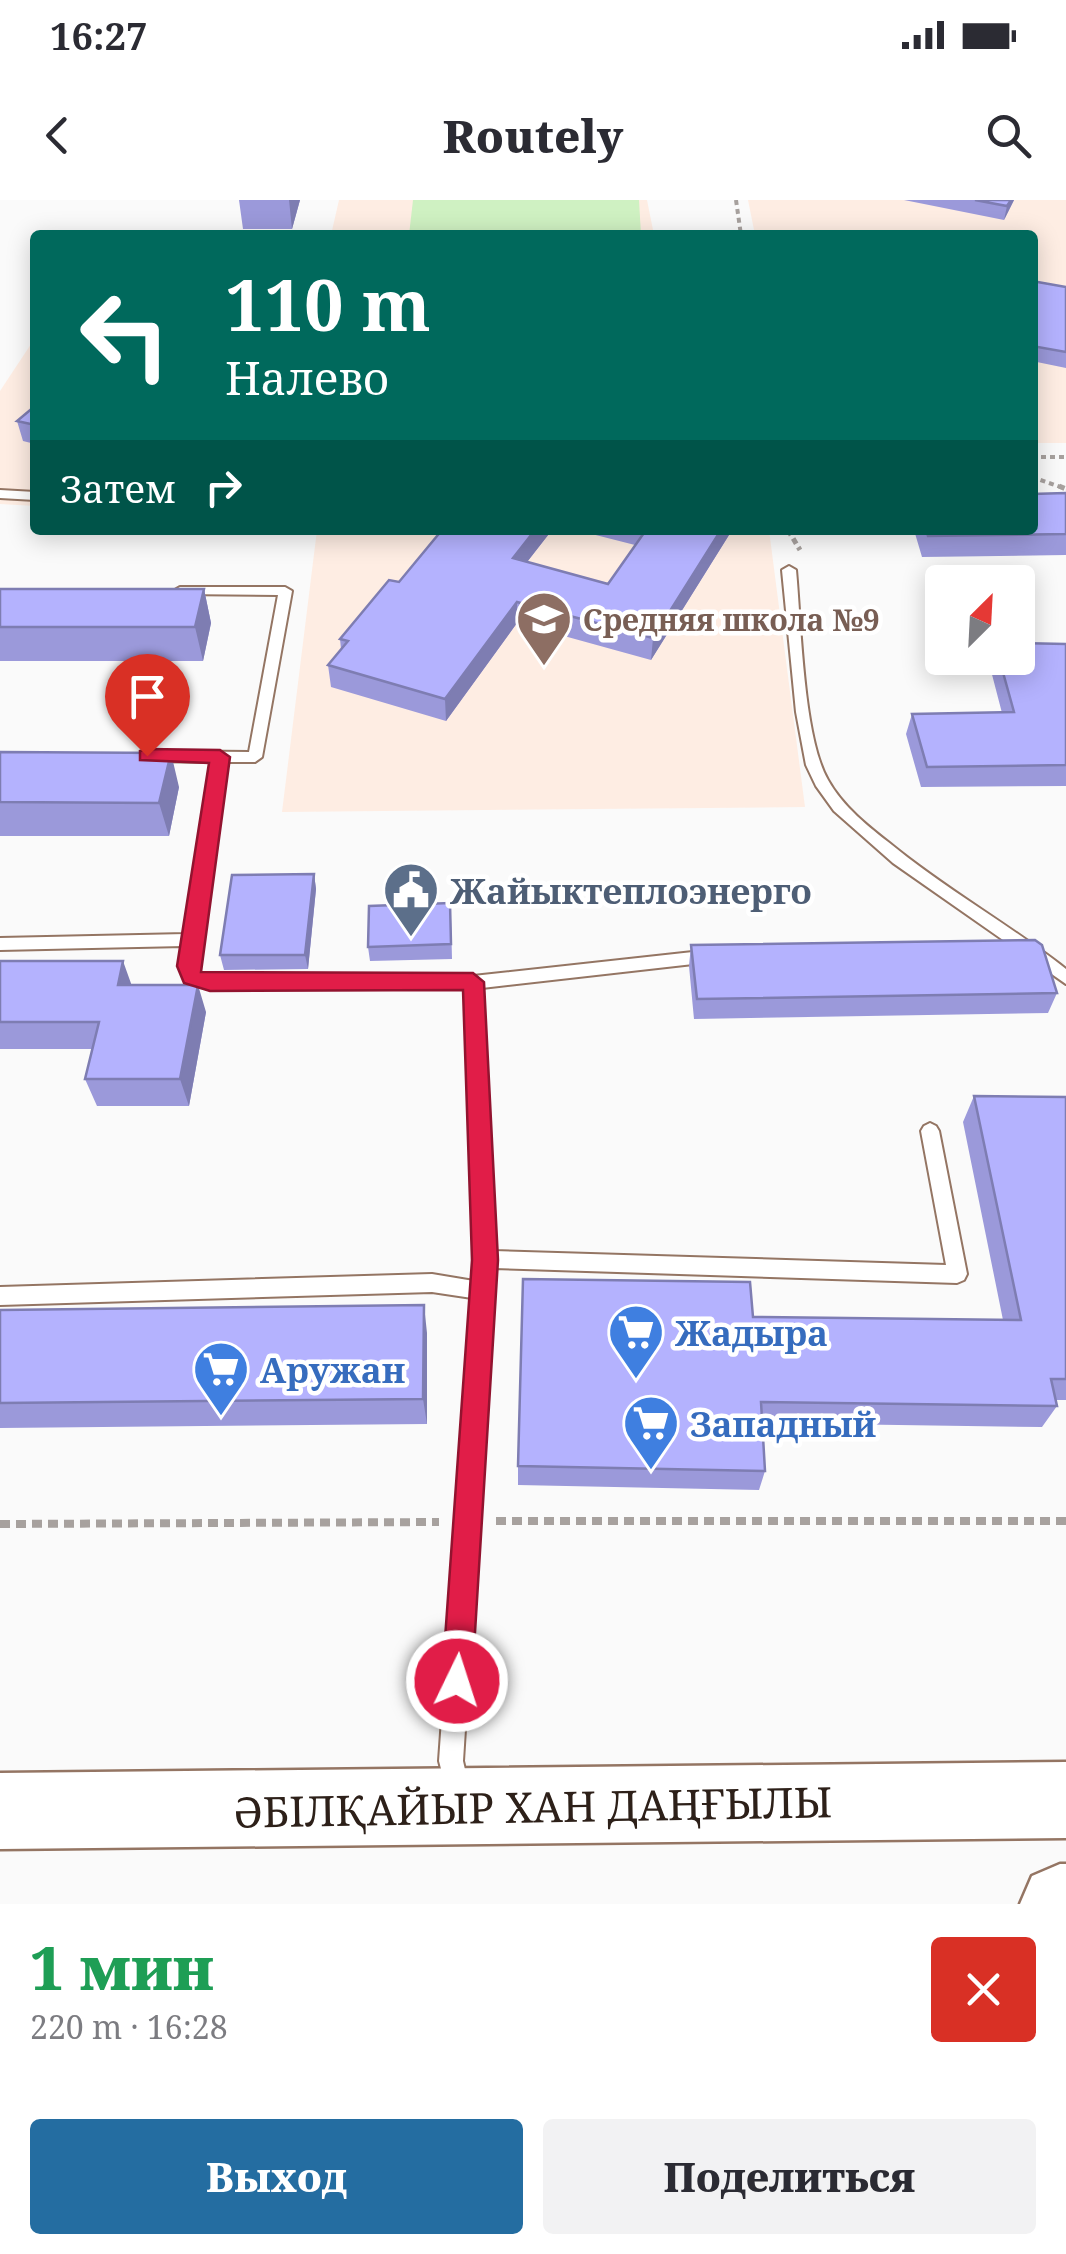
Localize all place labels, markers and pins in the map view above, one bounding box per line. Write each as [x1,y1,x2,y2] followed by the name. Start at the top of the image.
[514,589,574,668] school or university icon: Средняя школа №9
[583,599,880,640] place label: Средняя школа №9
[105,654,190,757] pin
[381,860,441,939] public building icon: Жайыктеплоэнерго
[450,867,812,914] place label: Жайыктеплоэнерго
[606,1302,666,1381] supermarket icon: Жадыра
[675,1309,828,1356] place label: Жадыра
[191,1339,251,1418] supermarket icon: Аружан
[260,1346,405,1393] place label: Аружан
[621,1393,681,1472] supermarket icon: Западный
[690,1400,877,1447] place label: Западный

